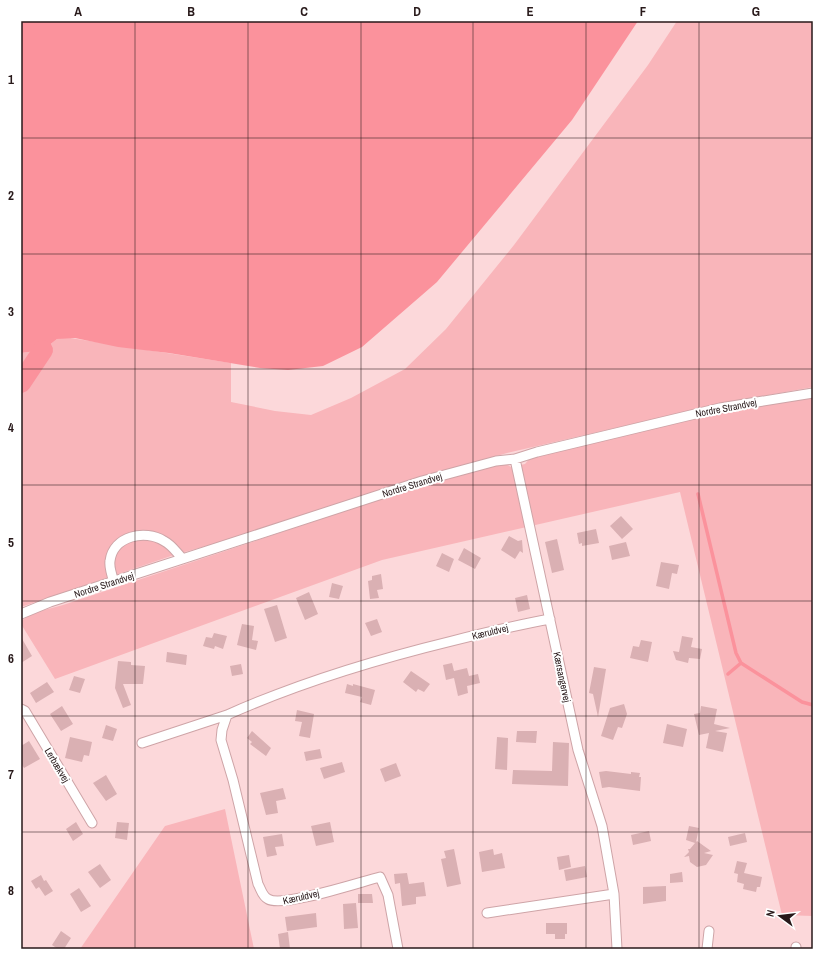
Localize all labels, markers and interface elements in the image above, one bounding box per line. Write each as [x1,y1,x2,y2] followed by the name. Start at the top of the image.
[74,3,82,20] text: A
[187,3,195,20] text: B
[300,3,308,20] text: C
[413,3,421,20] text: D
[526,3,534,20] text: E
[640,3,647,20] text: F
[752,3,760,20] text: G
[8,71,14,88] text: 1
[8,187,14,204] text: 2
[8,303,14,320] text: 3
[694,396,758,420] street label: Nordre Strandvej
[8,419,14,436] text: 4
[380,470,444,500] street label: Nordre Strandvej
[8,534,14,551] text: 5
[73,569,136,601] street label: Nordre Strandvej
[471,621,510,643] street label: Kæruldvej
[8,650,14,667] text: 6
[550,651,574,703] street label: Kærsangervej
[42,745,73,785] street label: Lerbækvej
[8,766,14,783] text: 7
[8,882,14,899] text: 8
[282,886,321,907] street label: Kæruldvej
[760,896,800,936] north arrow
[763,908,778,918] text: N

